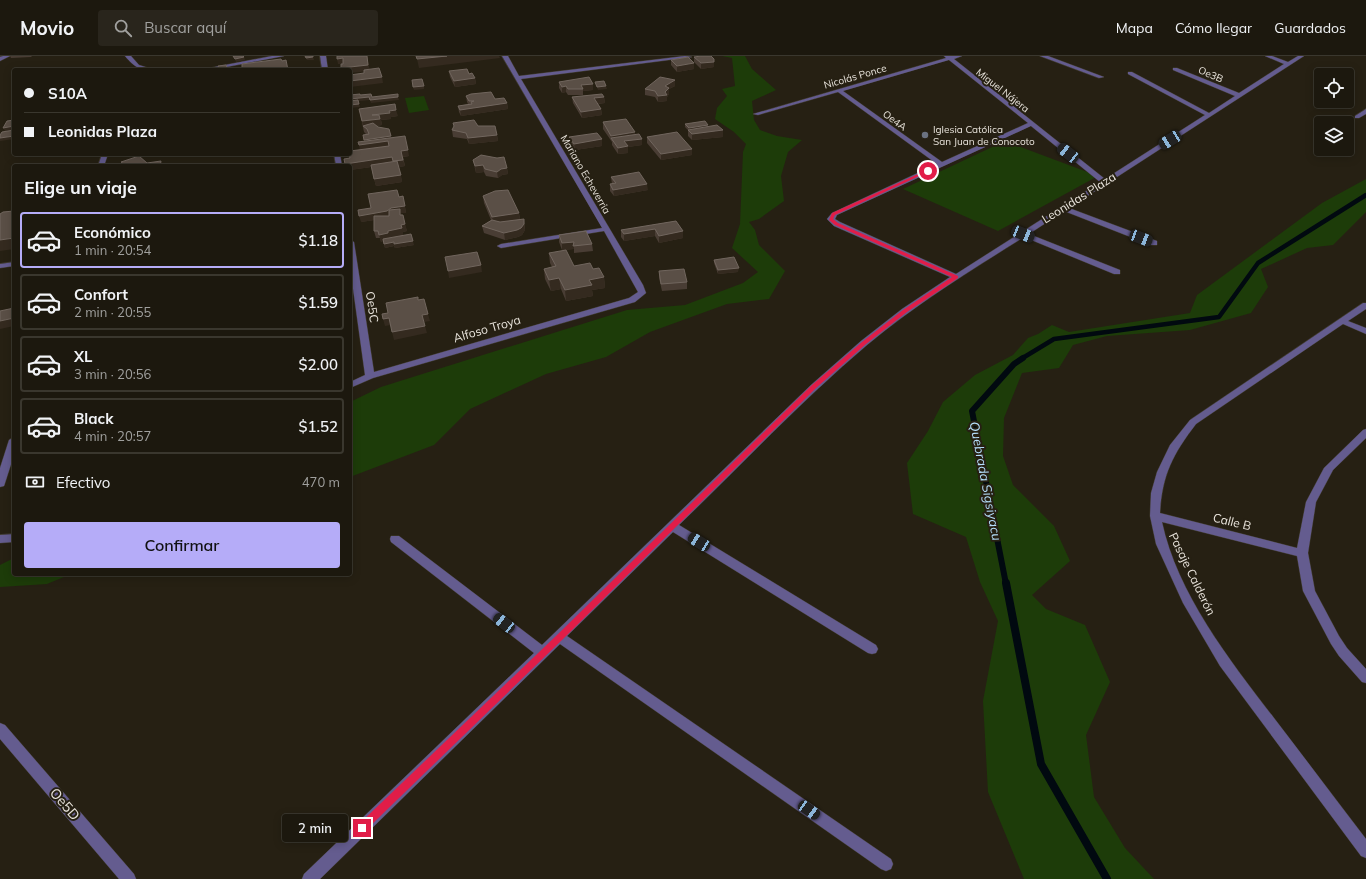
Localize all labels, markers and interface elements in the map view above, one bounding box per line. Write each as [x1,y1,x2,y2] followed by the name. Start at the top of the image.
[98,10,378,46] search box
[20,16,74,40] text: Movio
[112,17,134,39] icon: search
[144,18,226,37] text: Buscar aquí
[1116,19,1153,37] text: Mapa
[1175,19,1252,37] text: Cómo llegar
[1274,19,1346,37] text: Guardados
[822,61,888,92] street label: Nicolás Ponce
[1196,63,1225,86] street label: Oe3B
[973,66,1032,115] street label: Miguel Nájera
[1314,68,1354,156] map controls
[1314,68,1354,108] button: locate
[48,84,87,103] text: S10A
[880,107,910,134] street label: Oe4A
[1314,116,1354,156] button: layers
[48,122,157,141] text: Leonidas Plaza
[933,123,1035,148] place label: Iglesia Católica San Juan de Conocoto
[1157,129,1183,151] car
[920,130,930,140] marker: Iglesia Católica San Juan de Conocoto
[558,132,613,216] street label: Mariano Echeverria
[1055,141,1081,165] car
[919,162,937,180] route start
[1039,169,1119,226] street label: Leonidas Plaza
[24,176,137,199] text: Elige un viaje
[26,222,62,258] icon: car
[74,223,151,242] text: Económico
[1010,224,1036,244] car
[1128,228,1154,248] car
[298,231,338,250] text: $1.18
[74,242,151,258] text: 1 min · 20:54
[26,284,62,320] icon: car
[74,285,128,304] text: Confort
[363,290,382,323] street label: Oe5C
[298,293,338,312] text: $1.59
[74,304,151,320] text: 2 min · 20:55
[452,312,522,345] street label: Alfoso Troya
[26,346,62,382] icon: car
[74,347,92,366] text: XL
[298,355,338,374] text: $2.00
[74,366,151,382] text: 3 min · 20:56
[26,408,62,444] icon: car
[74,409,113,428] text: Black
[298,417,338,436] text: $1.52
[967,420,1005,542] water label: Quebrada Sigsiyacu
[74,428,151,444] text: 4 min · 20:57
[24,471,46,493] icon: cash
[56,473,110,492] text: Efectivo
[302,474,340,490] text: 470 m
[1212,510,1253,533] street label: Calle B
[24,522,340,568] button: Confirmar
[1166,530,1219,618] street label: Pasaje Calderón
[686,531,712,553] car
[491,611,517,635] car
[46,784,84,824] street label: Oe5D
[796,798,822,822] car
[282,814,348,842] callout: 2 min
[353,819,371,837] route end
[298,820,332,836] text: 2 min

